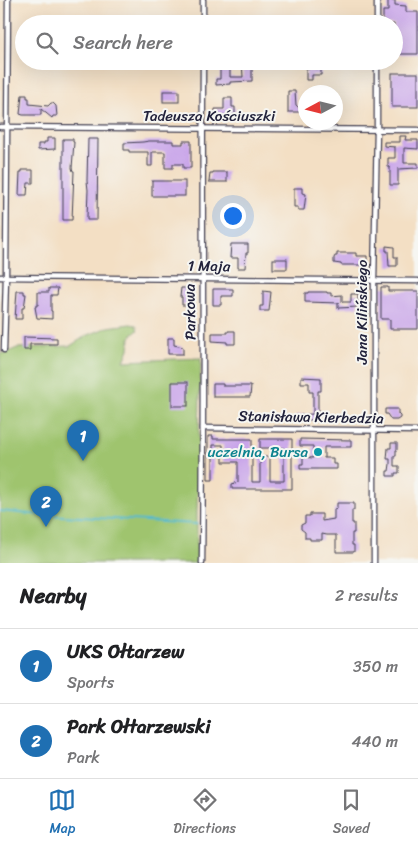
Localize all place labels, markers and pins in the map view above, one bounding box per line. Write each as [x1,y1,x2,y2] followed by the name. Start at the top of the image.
[67,420,99,461] pin: 1
[208,439,308,465] place label: uczelnia, Bursa
[312,446,324,458] marker: uczelnia, Bursa
[30,486,62,527] pin: 2

